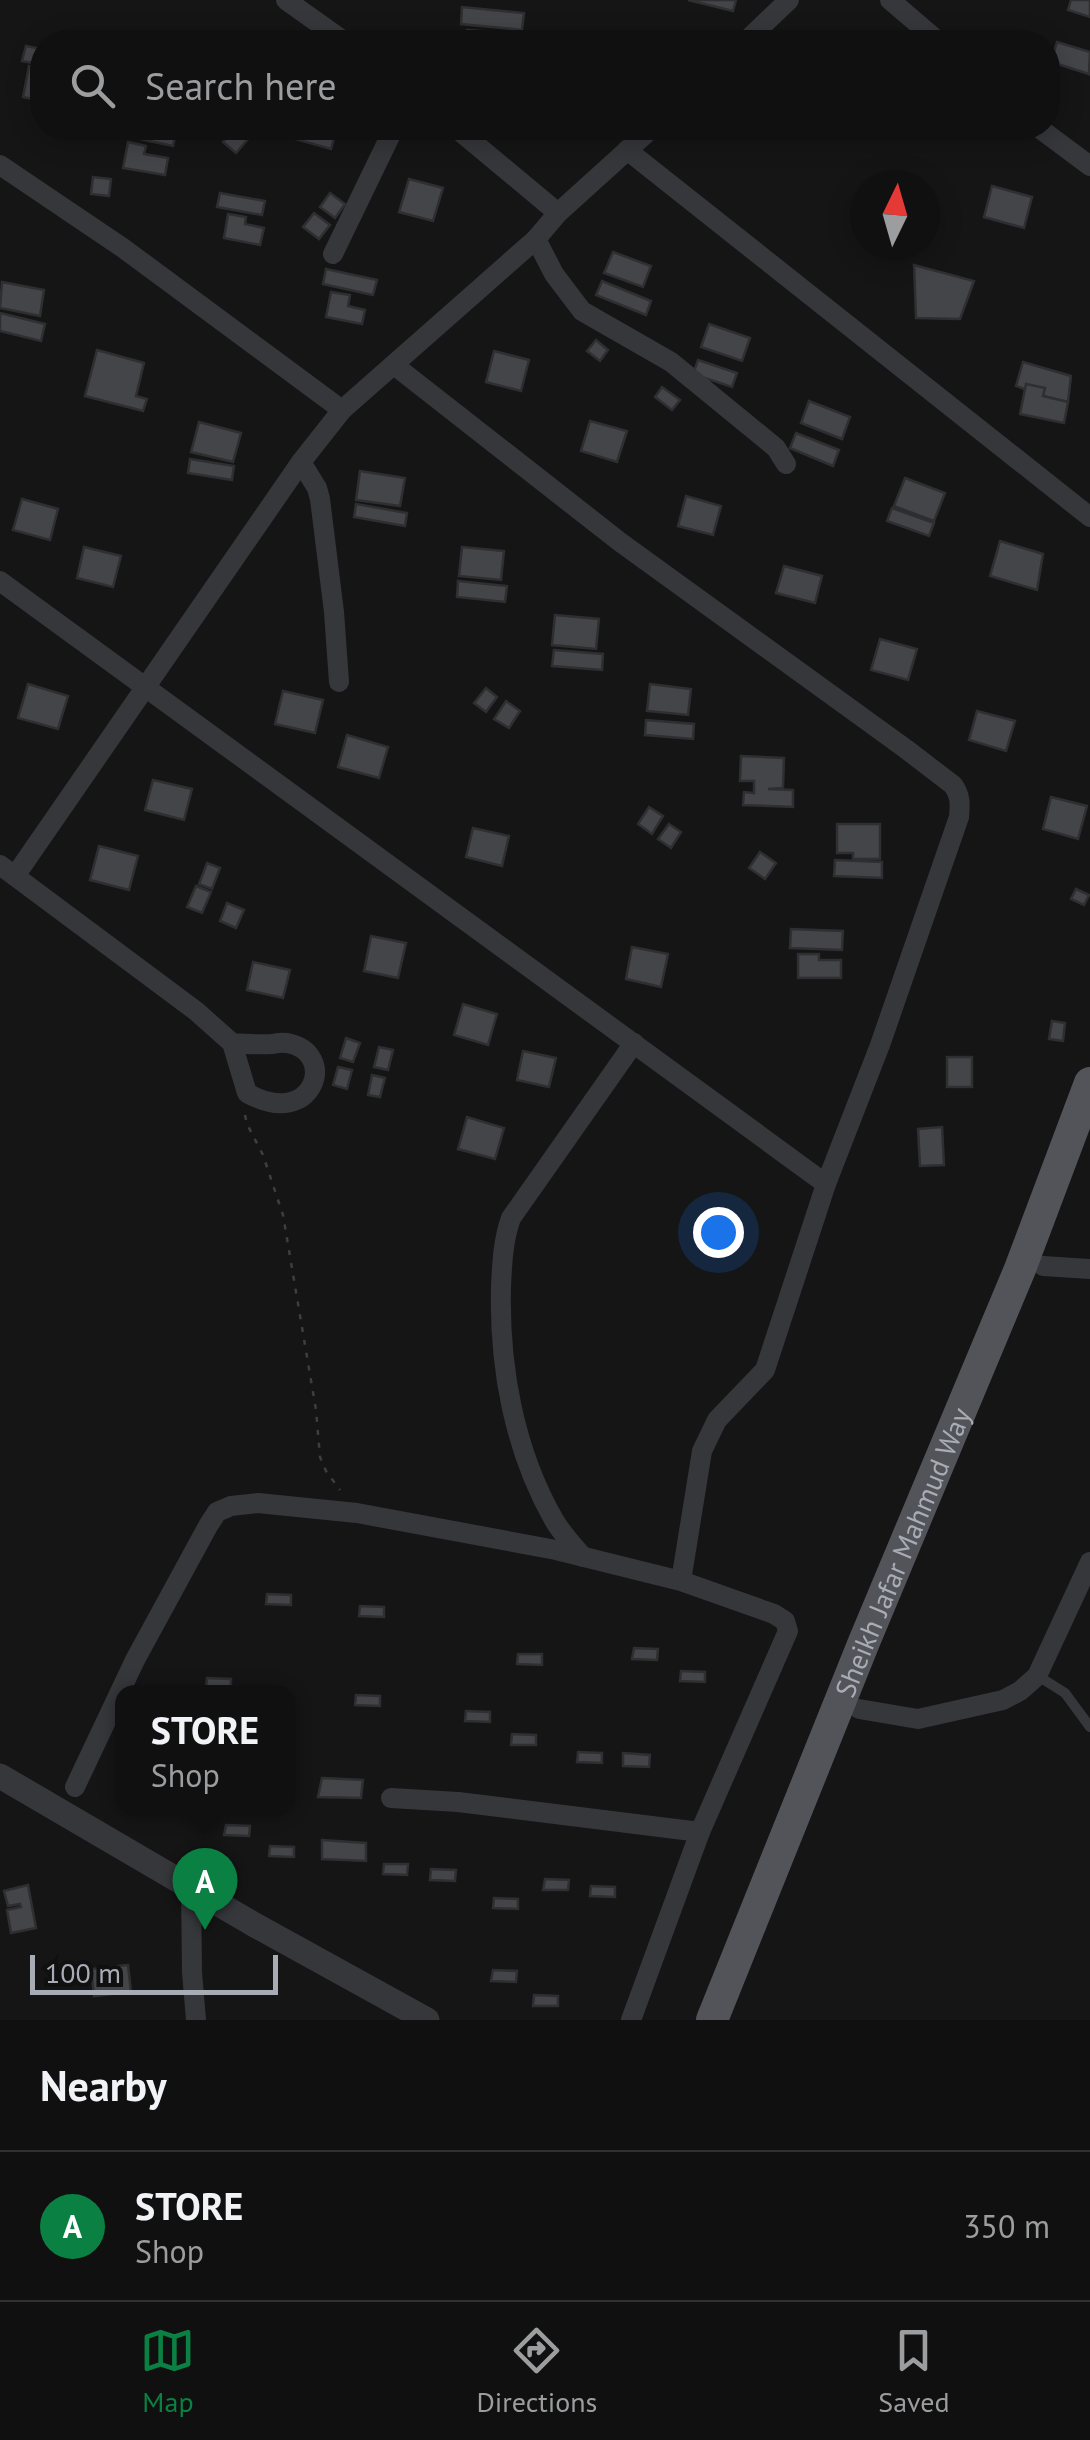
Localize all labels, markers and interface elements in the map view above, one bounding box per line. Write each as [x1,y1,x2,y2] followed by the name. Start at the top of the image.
[30,30,1060,140] search box
[65,58,120,113] icon: search
[145,61,337,110] text: Search here
[850,170,940,260] north arrow
[693,1207,744,1258] your location
[825,1402,979,1702] street label: Sheikh Jafar Mahmud Way
[115,1685,295,1815] popup
[151,1705,259,1754] text: STORE
[151,1754,220,1796] text: Shop
[172,1848,238,1930] pin: A
[30,1950,278,1994] scale bar
[45,1954,121,1991] text: 100 m
[40,2058,167,2113] text: Nearby
[135,2181,243,2230] text: STORE
[63,2205,82,2247] text: A
[963,2205,1050,2247] text: 350 m
[135,2230,204,2272] text: Shop
[140,2323,195,2420] tab: Map
[476,2323,597,2420] tab: Directions
[878,2323,950,2420] tab: Saved

